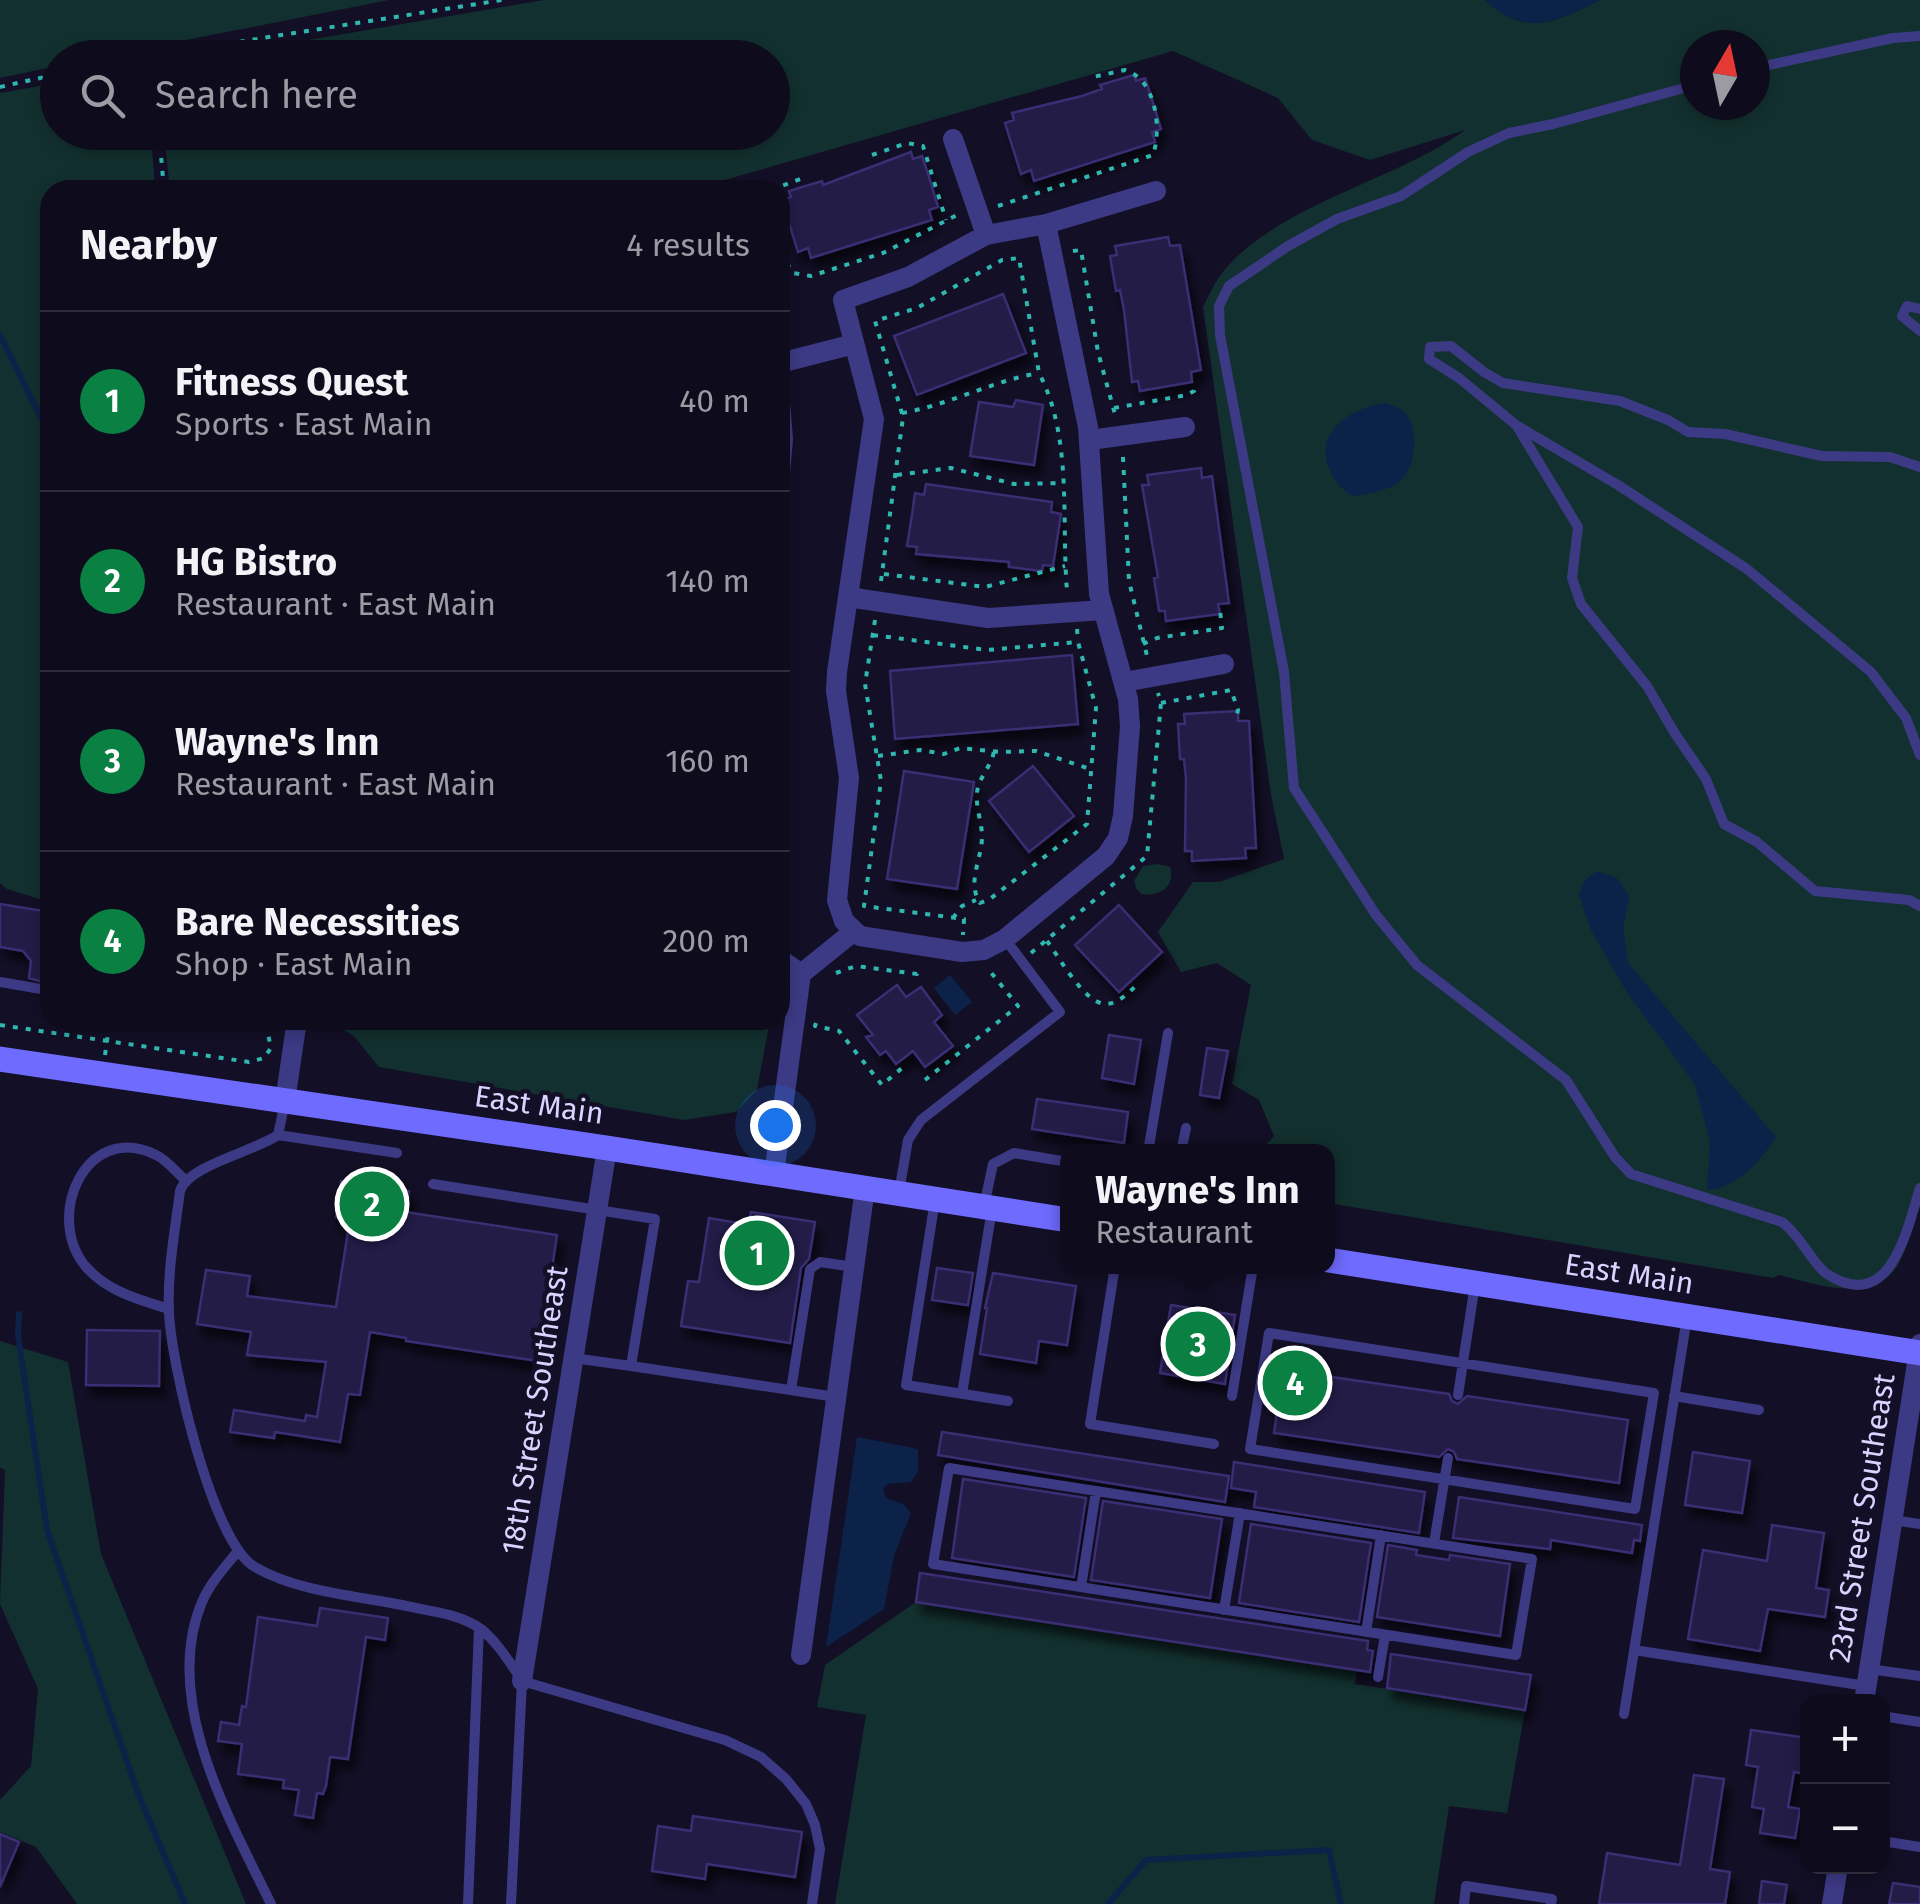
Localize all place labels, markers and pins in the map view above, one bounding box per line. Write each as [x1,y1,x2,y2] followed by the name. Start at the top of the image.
[340,1166,404,1242] pin: 2
[724,1216,790,1290] pin: 1
[1166,1306,1230,1382] pin: 3
[1262,1346,1328,1420] pin: 4

